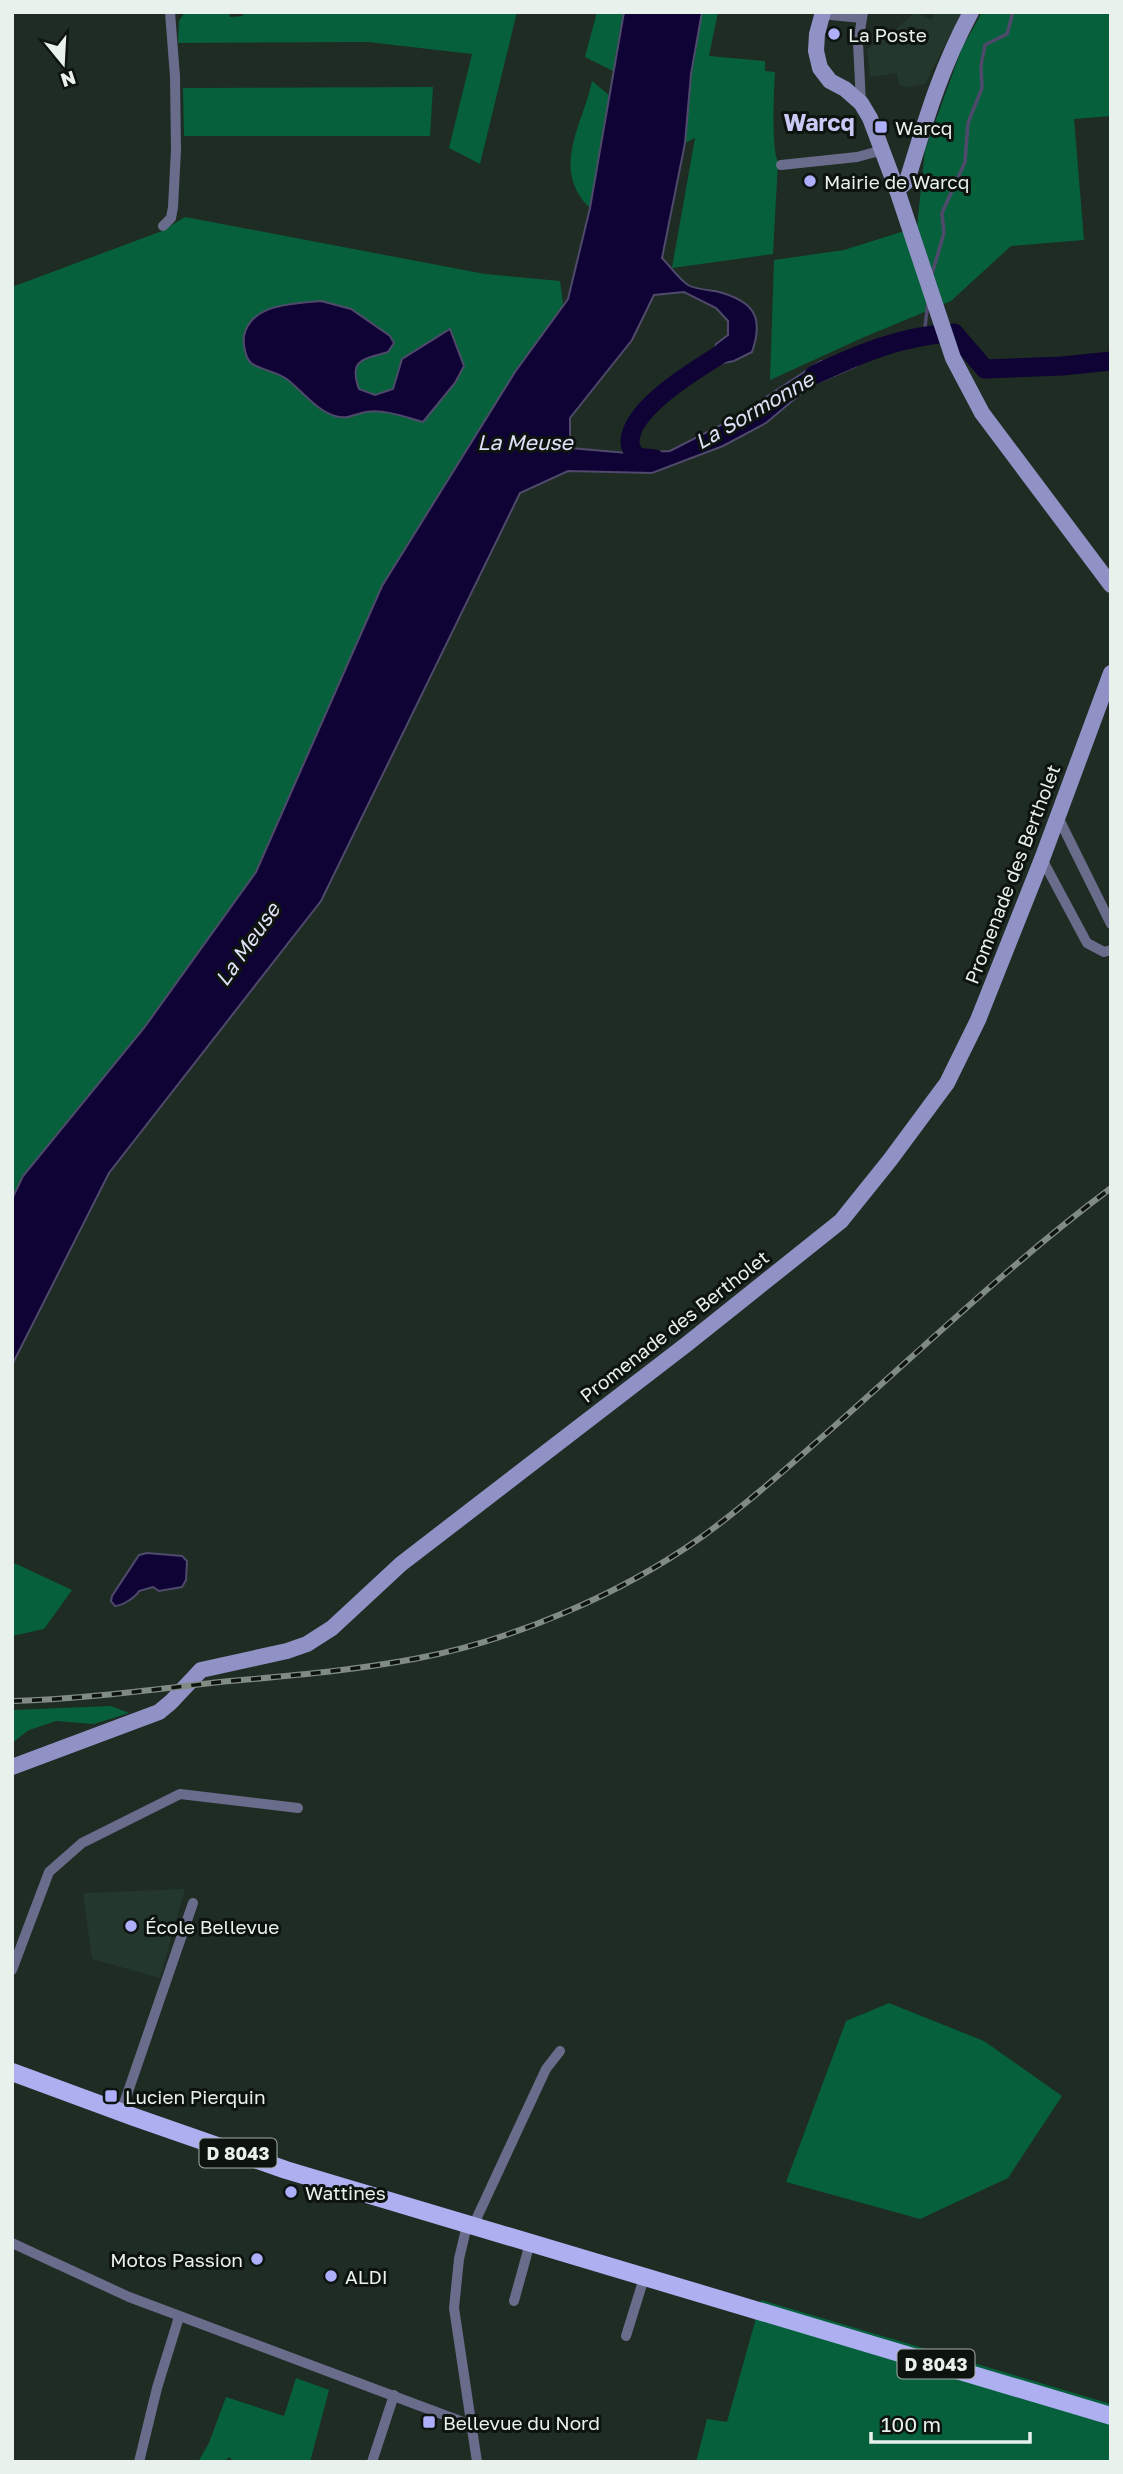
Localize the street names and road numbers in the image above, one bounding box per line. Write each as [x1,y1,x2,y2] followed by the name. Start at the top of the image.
[960,761,1064,987] street label: Promenade des Bertholet
[575,1245,773,1407] street label: Promenade des Bertholet
[200,2138,276,2168] road number: D 8043
[898,2350,974,2378] road number: D 8043

